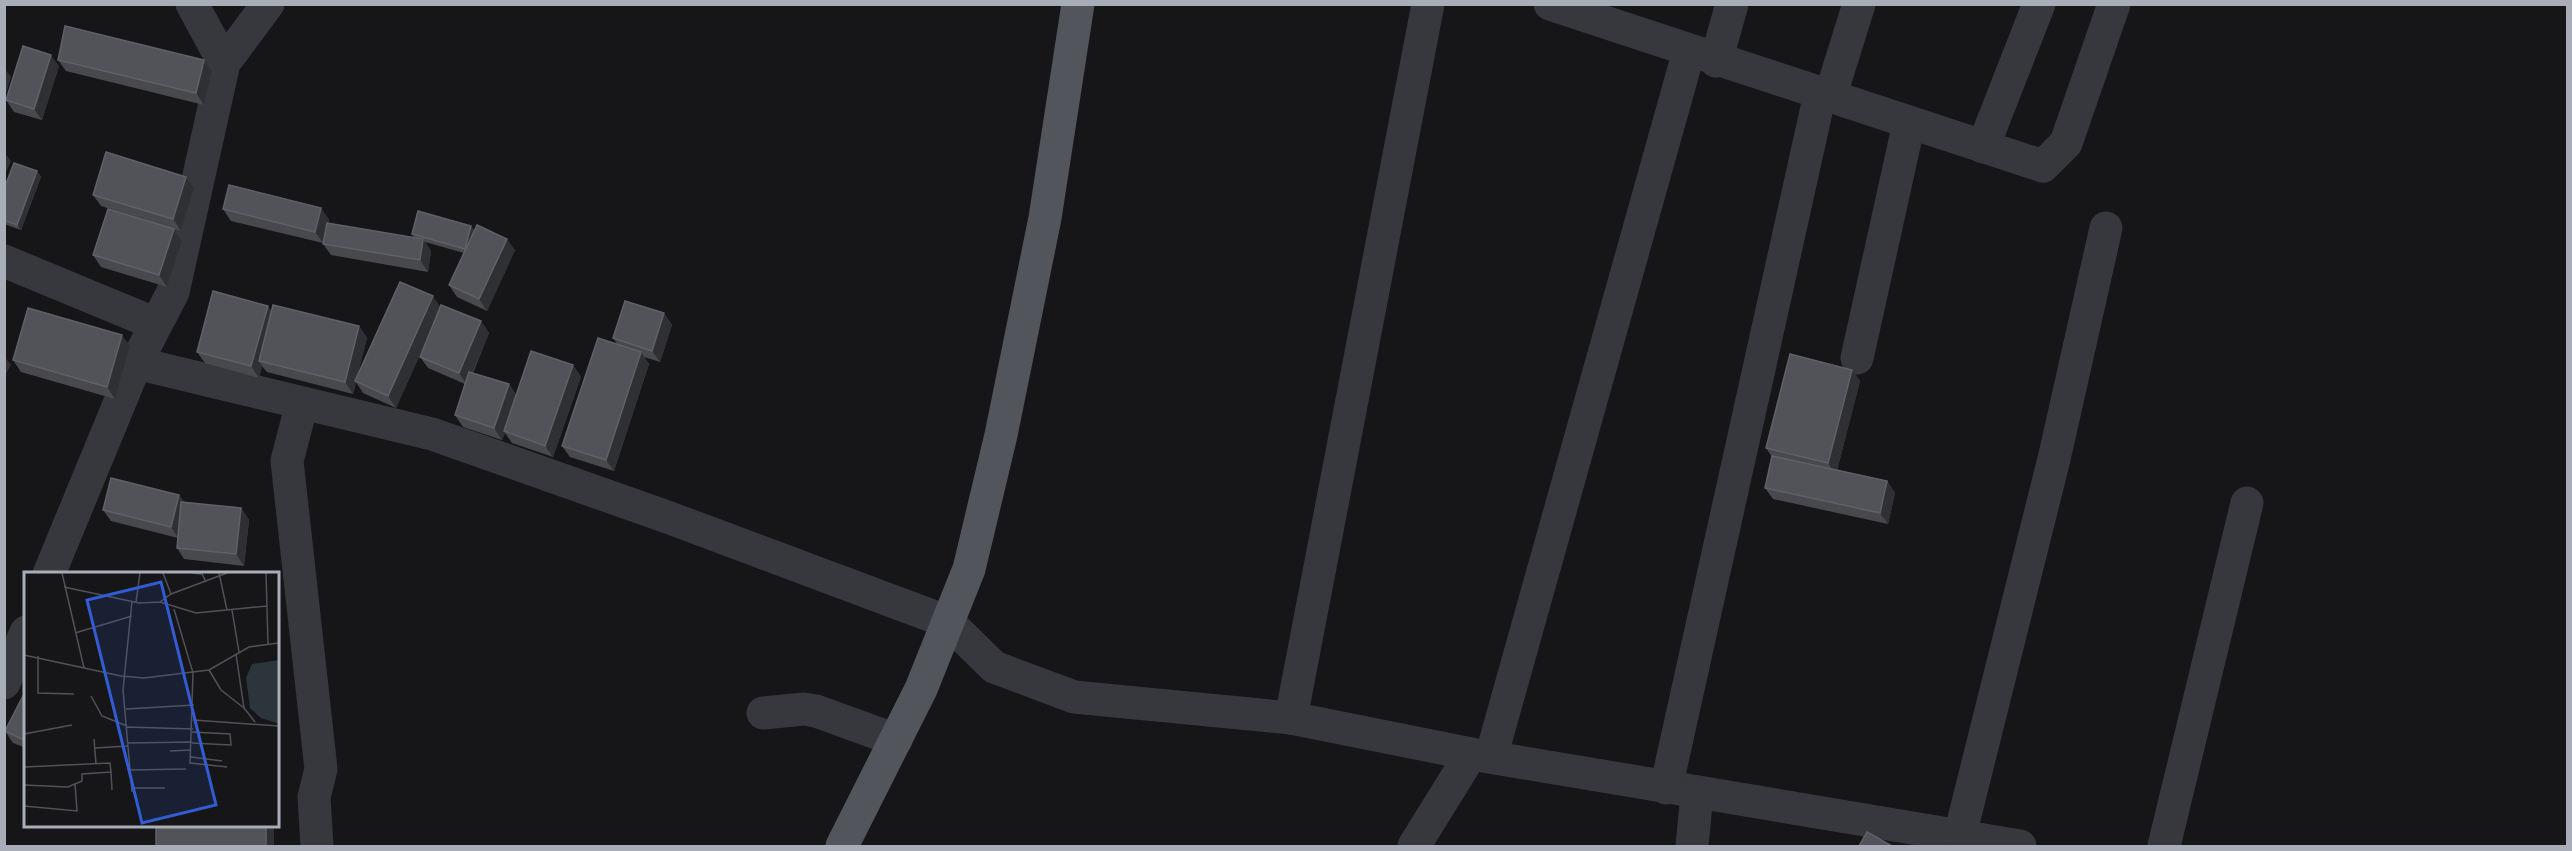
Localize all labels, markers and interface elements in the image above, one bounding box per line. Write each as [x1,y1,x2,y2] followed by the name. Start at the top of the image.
[24,572,279,827] inset map

